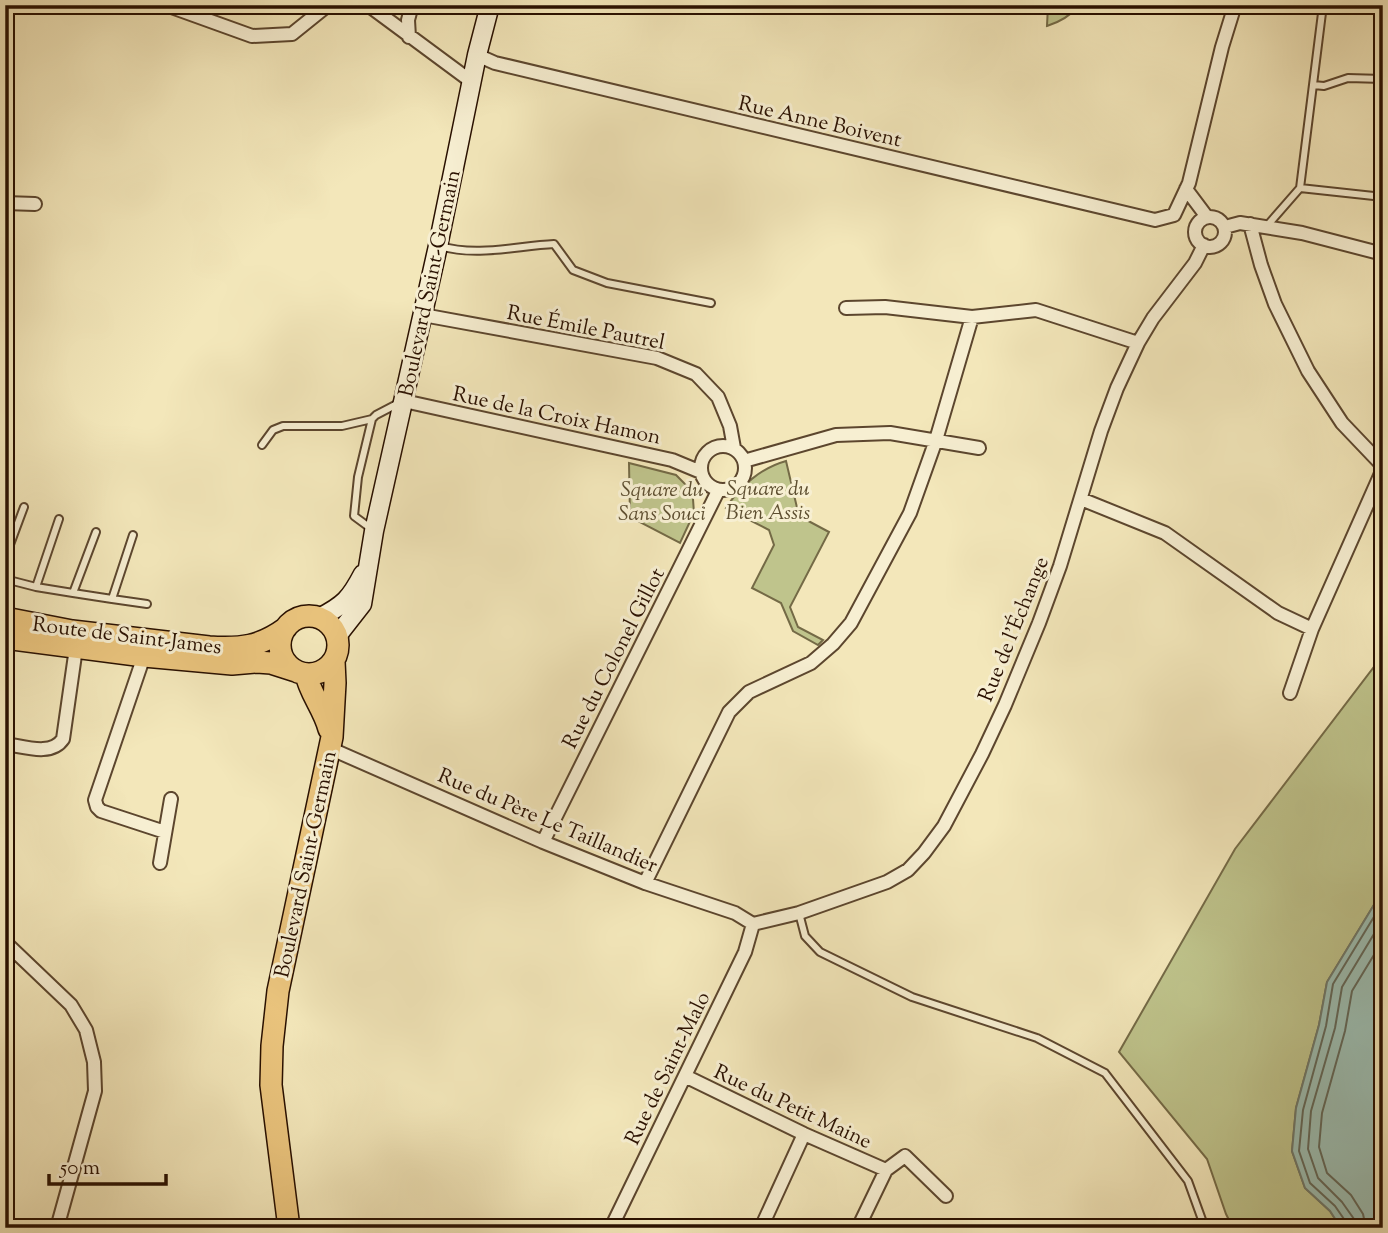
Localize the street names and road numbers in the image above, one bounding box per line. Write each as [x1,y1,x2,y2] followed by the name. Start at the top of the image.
[735,90,904,156] street label: Rue Anne Boivent
[392,167,470,400] street label: Boulevard Saint-Germain
[504,299,667,359] street label: Rue Émile Pautrel
[450,380,663,454] street label: Rue de la Croix Hamon
[972,553,1058,707] street label: Rue de l'Échange
[556,563,673,755] street label: Rue du Colonel Gillot
[30,610,223,663] street label: Route de Saint-James
[268,748,346,981] street label: Boulevard Saint-Germain
[433,762,662,882] street label: Rue du Père Le Taillandier
[619,987,719,1151] street label: Rue de Saint-Malo
[708,1058,876,1158] street label: Rue du Petit Maine

